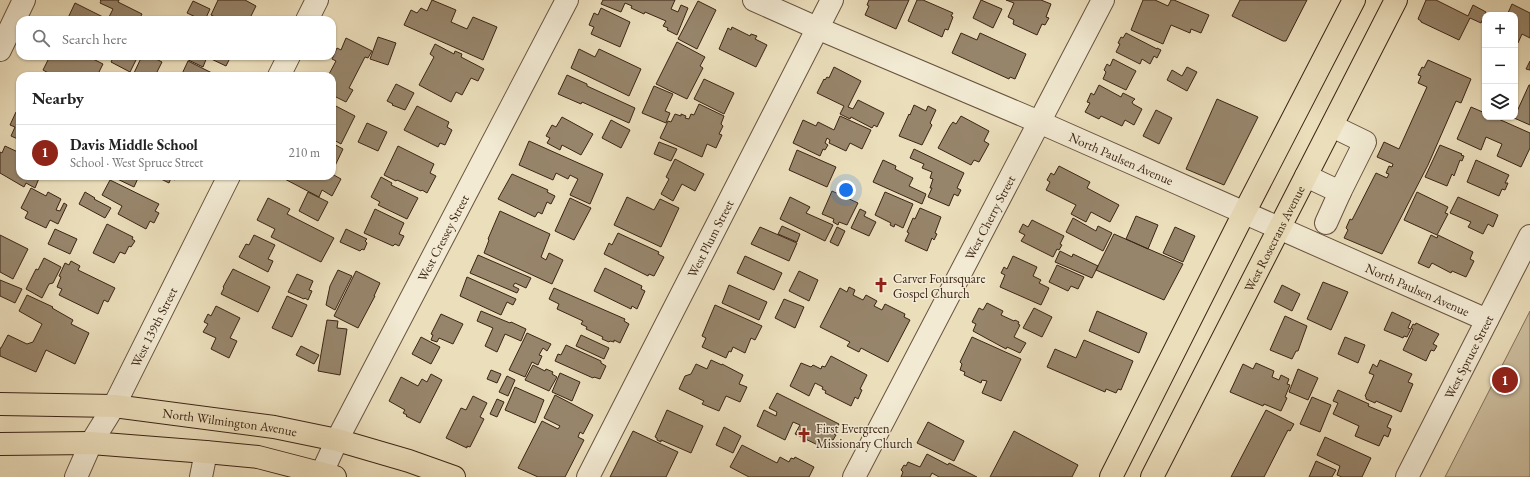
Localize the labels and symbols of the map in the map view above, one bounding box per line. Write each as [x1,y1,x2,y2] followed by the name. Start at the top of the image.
[1066,128,1176,189] street label: North Paulsen Avenue
[961,172,1019,263] street label: West Cherry Street
[836,180,856,200] your location
[1240,183,1309,295] street label: West Rosecrans Avenue
[414,192,473,284] street label: West Cressey Street
[684,197,737,280] street label: West Plum Street
[1363,259,1472,320] street label: North Paulsen Avenue
[893,270,985,302] place label: Carver Foursquare Gospel Church
[872,276,890,294] church icon: Carver Foursquare Gospel Church
[127,284,181,370] street label: West 139th Street
[1440,312,1497,402] street label: West Spruce Street
[1492,365,1518,395] pin: 1
[162,404,299,441] street label: North Wilmington Avenue
[816,420,913,452] place label: First Evergreen Missionary Church
[795,426,813,444] church icon: First Evergreen Missionary Church

